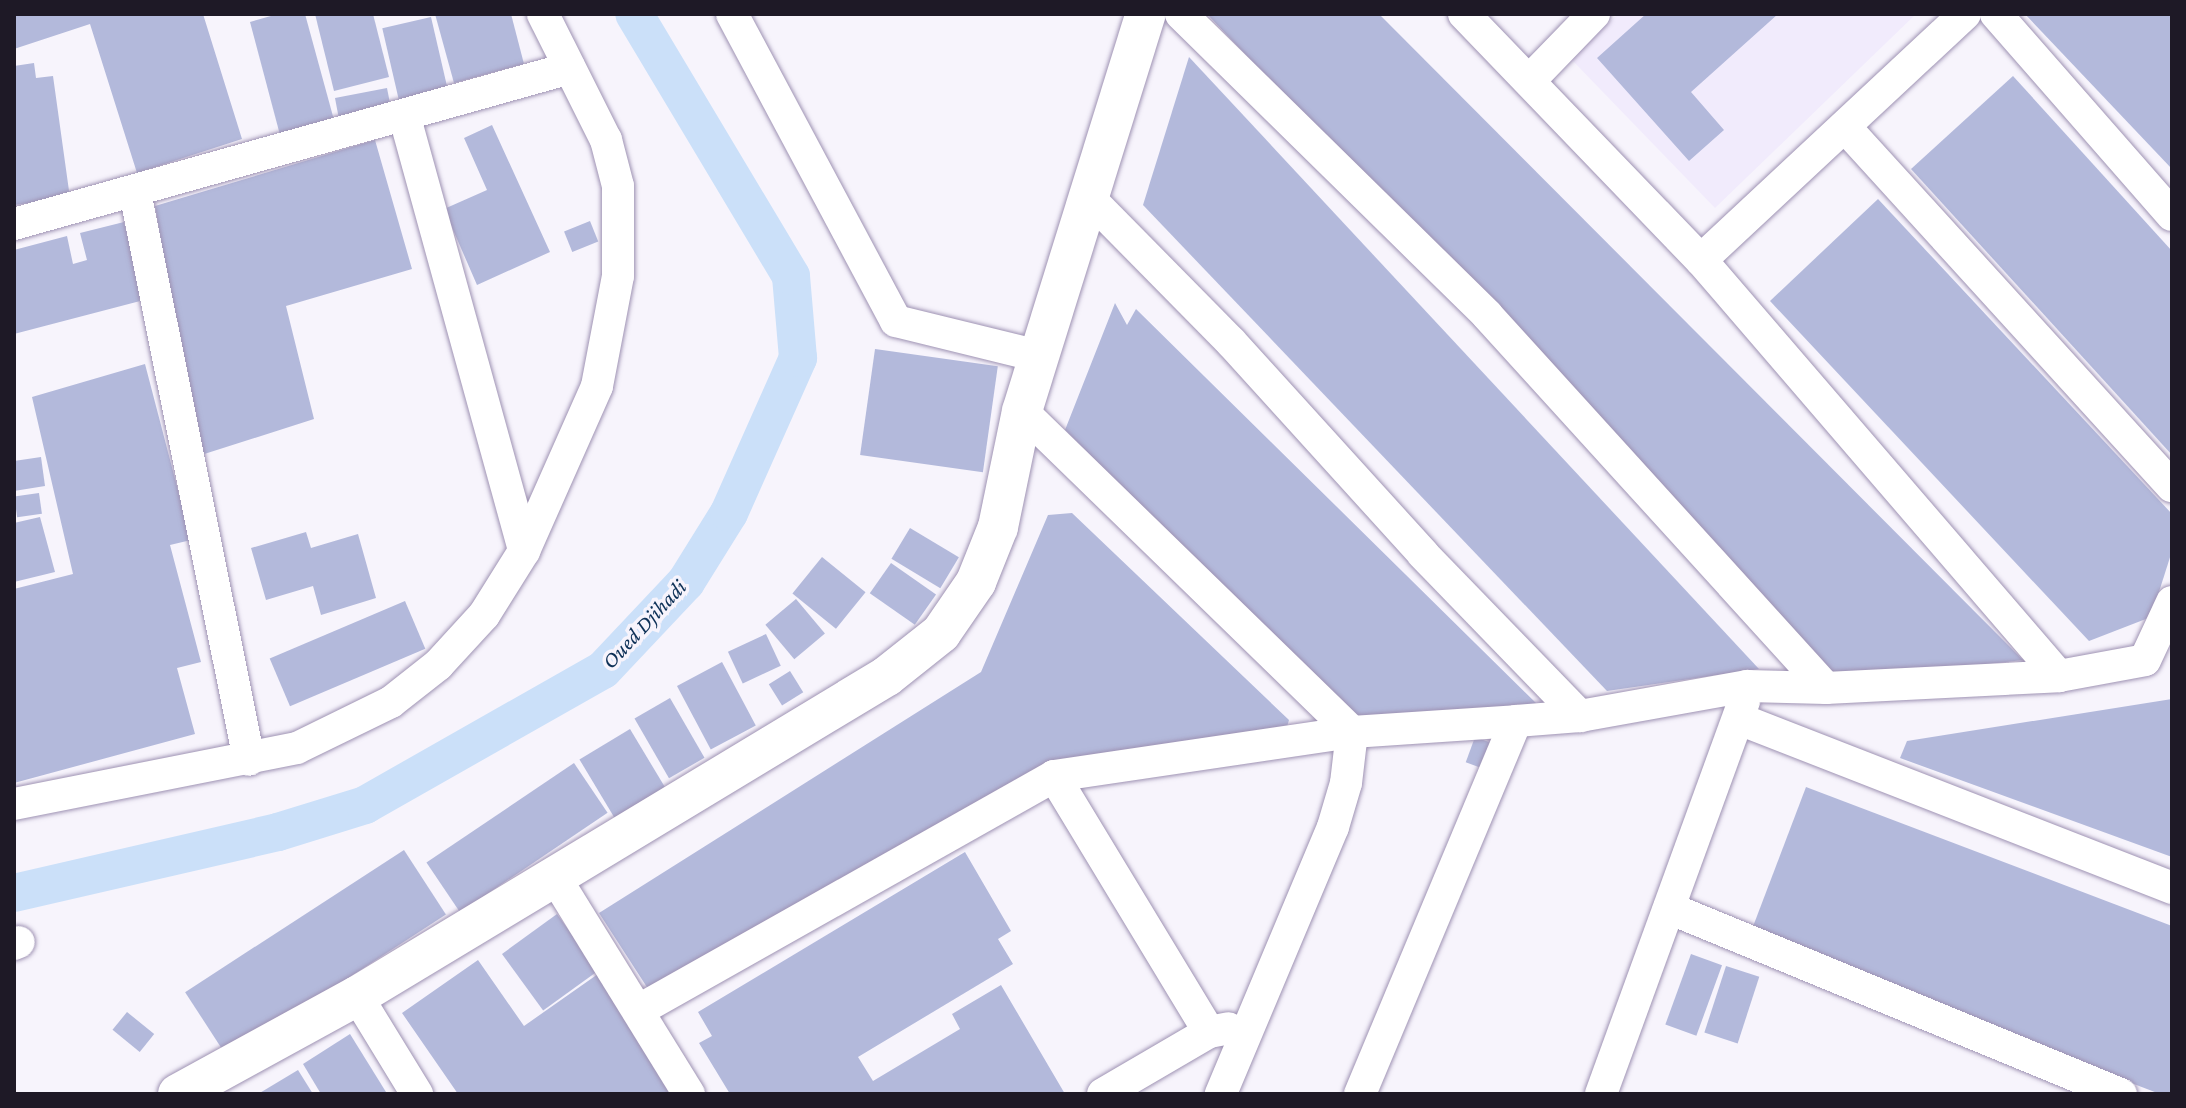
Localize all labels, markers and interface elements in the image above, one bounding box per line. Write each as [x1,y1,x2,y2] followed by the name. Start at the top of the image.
[596,574,692,674] water label: Oued Djihadi

